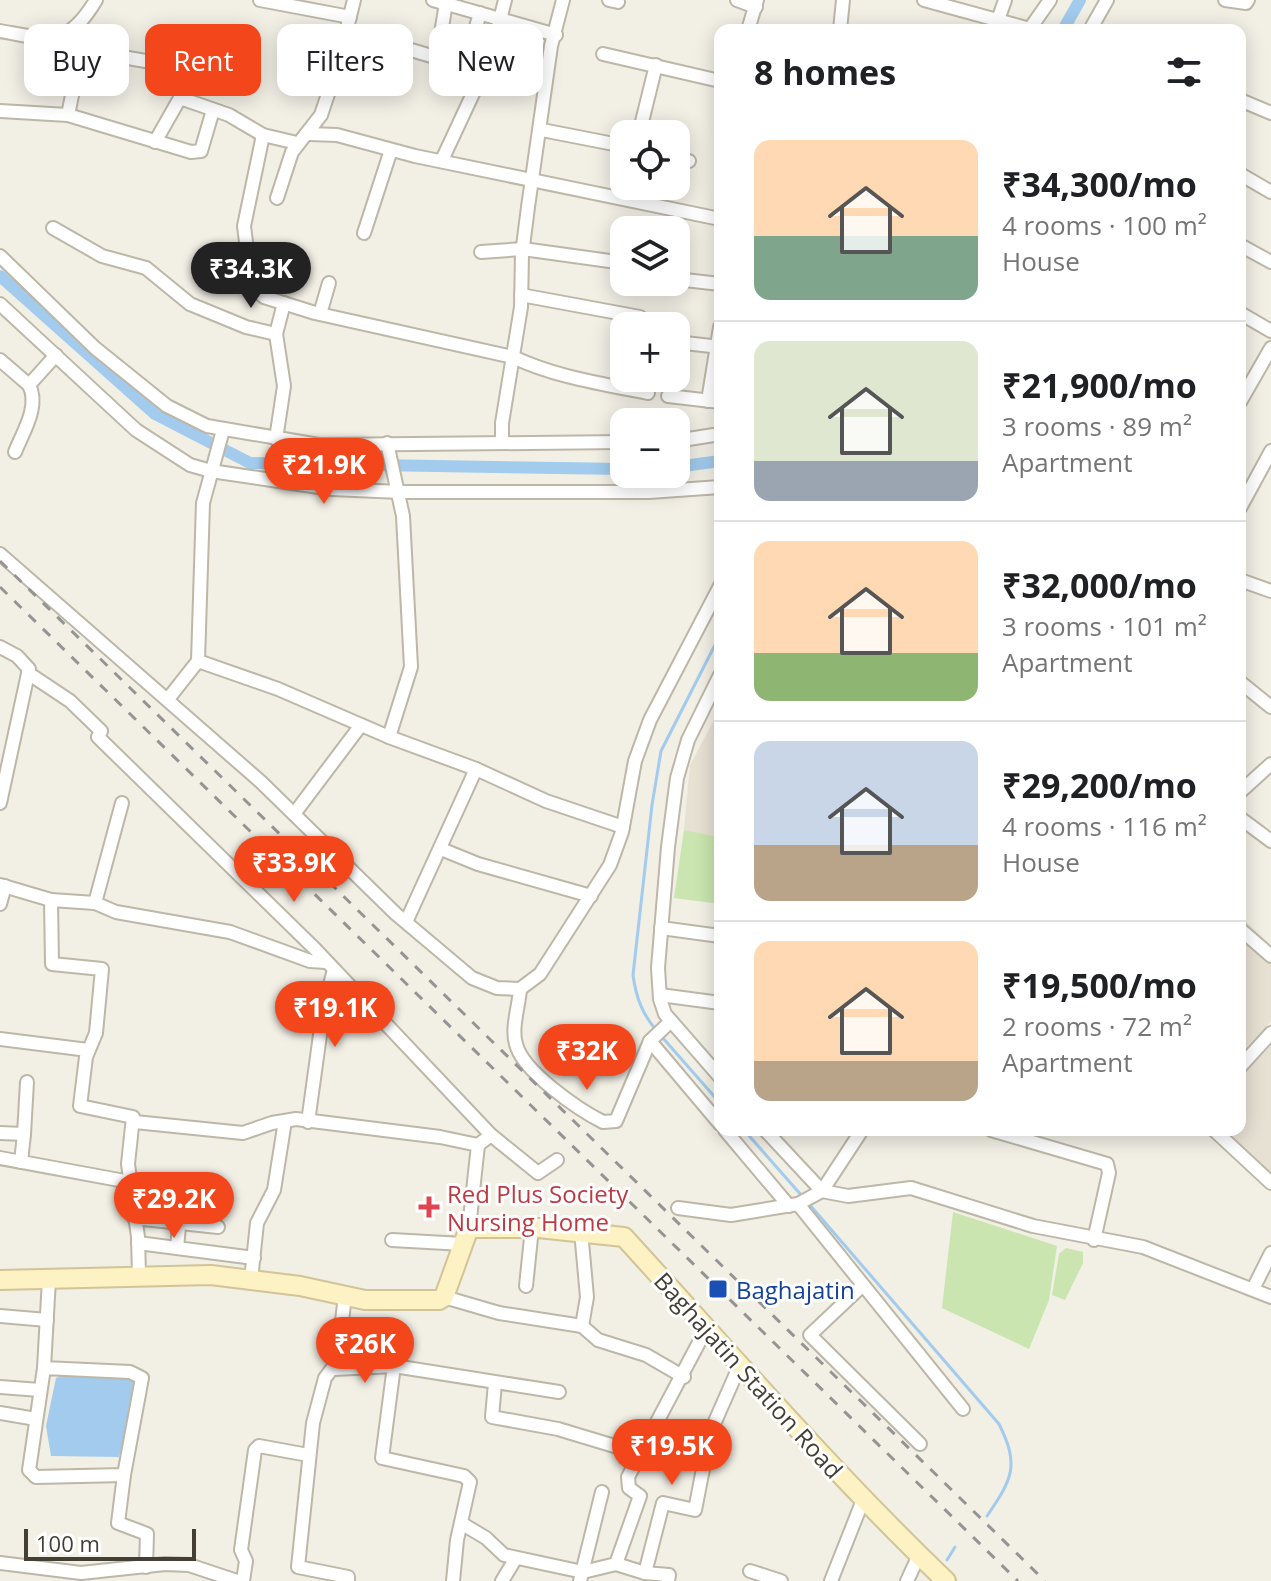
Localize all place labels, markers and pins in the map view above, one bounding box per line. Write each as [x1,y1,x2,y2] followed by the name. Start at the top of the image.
[186,242,316,310] pin: ₹34.3K
[259,438,389,506] pin: ₹21.9K
[229,836,359,904] pin: ₹33.9K
[270,981,400,1049] pin: ₹19.1K
[540,1024,634,1092] pin: ₹32K
[109,1172,239,1240] pin: ₹29.2K
[447,1177,629,1238] place label: Red Plus Society Nursing Home
[418,1196,440,1218] marker: Red Plus Society Nursing Home
[736,1273,855,1306] place label: Baghajatin
[707,1278,729,1300] marker: Baghajatin
[318,1317,412,1385] pin: ₹26K
[607,1419,737,1487] pin: ₹19.5K

